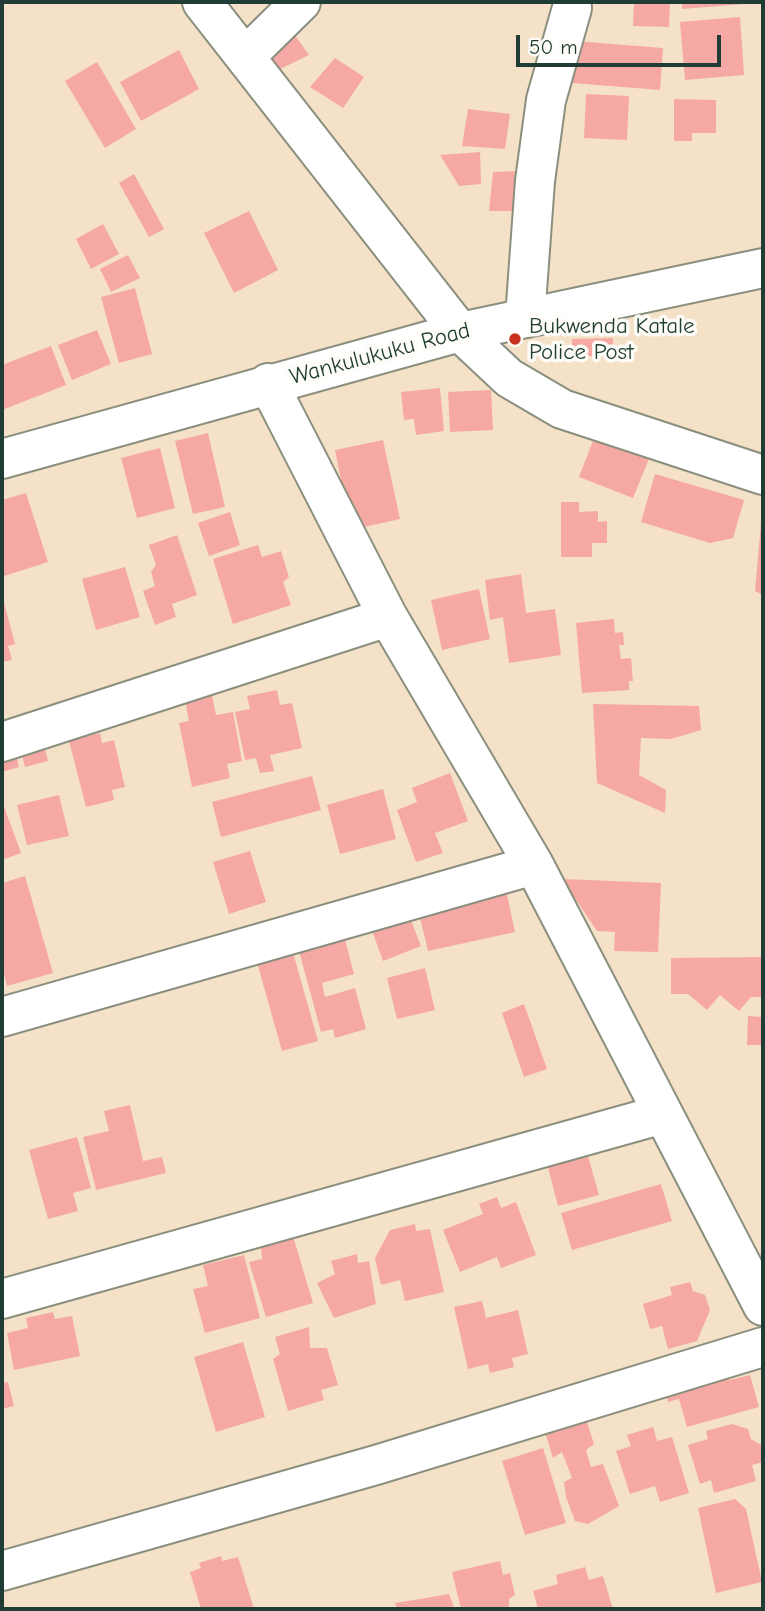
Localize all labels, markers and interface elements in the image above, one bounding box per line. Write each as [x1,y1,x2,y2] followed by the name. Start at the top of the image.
[520,21,725,65] scale bar
[529,35,578,59] text: 50 m
[529,312,695,366] place label: Bukwenda Katale Police Post
[287,317,473,391] street label: Wankulukuku Road
[507,331,523,347] marker: Bukwenda Katale Police Post

